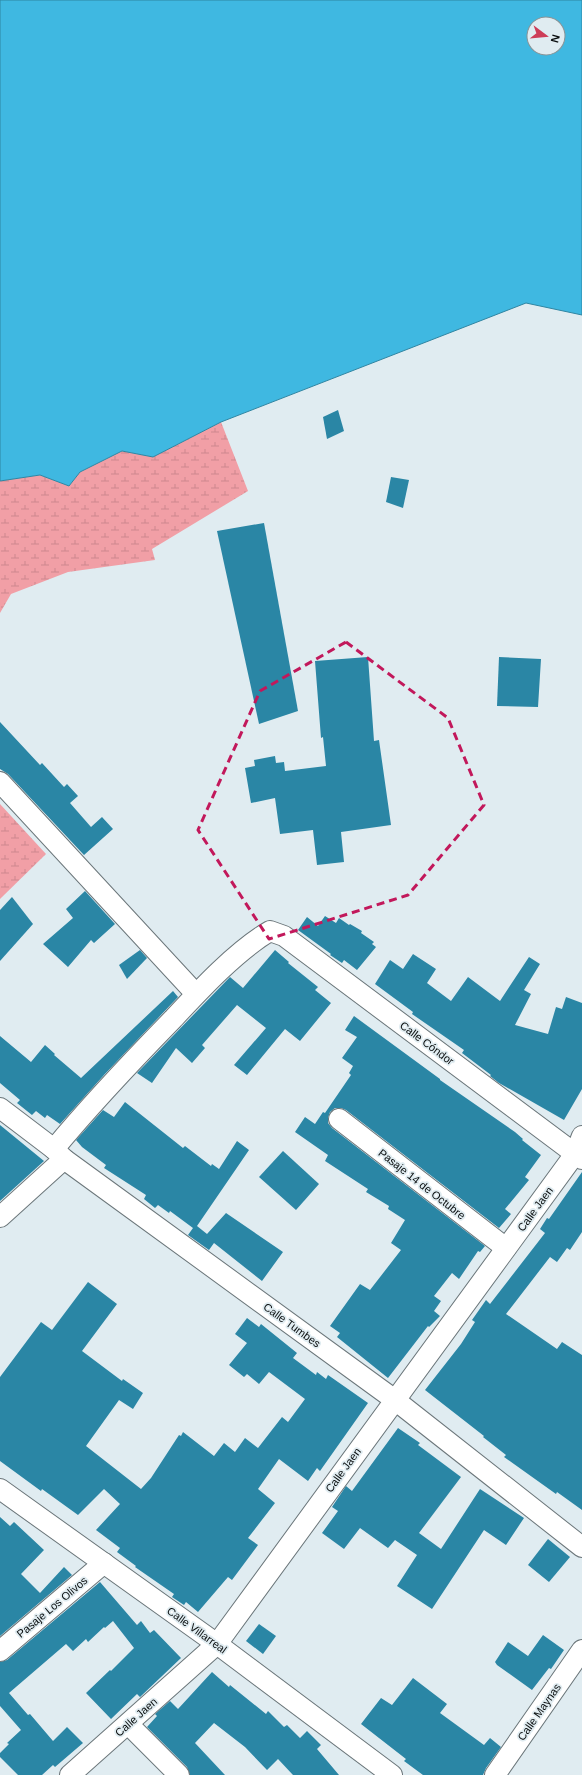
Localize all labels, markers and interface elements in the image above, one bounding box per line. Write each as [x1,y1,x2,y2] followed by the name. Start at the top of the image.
[526,16,566,56] north arrow
[549,33,562,44] text: N
[398,1019,457,1067] street label: Calle Cóndor
[376,1147,468,1221] street label: Pasaje 14 de Octubre
[515,1184,555,1234] street label: Calle Jaen
[261,1300,323,1350] street label: Calle Tumbes
[323,1445,363,1495] street label: Calle Jaen
[14,1574,90,1640] street label: Pasaje Los Olivos
[165,1604,229,1656] street label: Calle Villarreal
[515,1681,563,1743] street label: Calle Maynas
[113,1695,159,1739] street label: Calle Jaen

